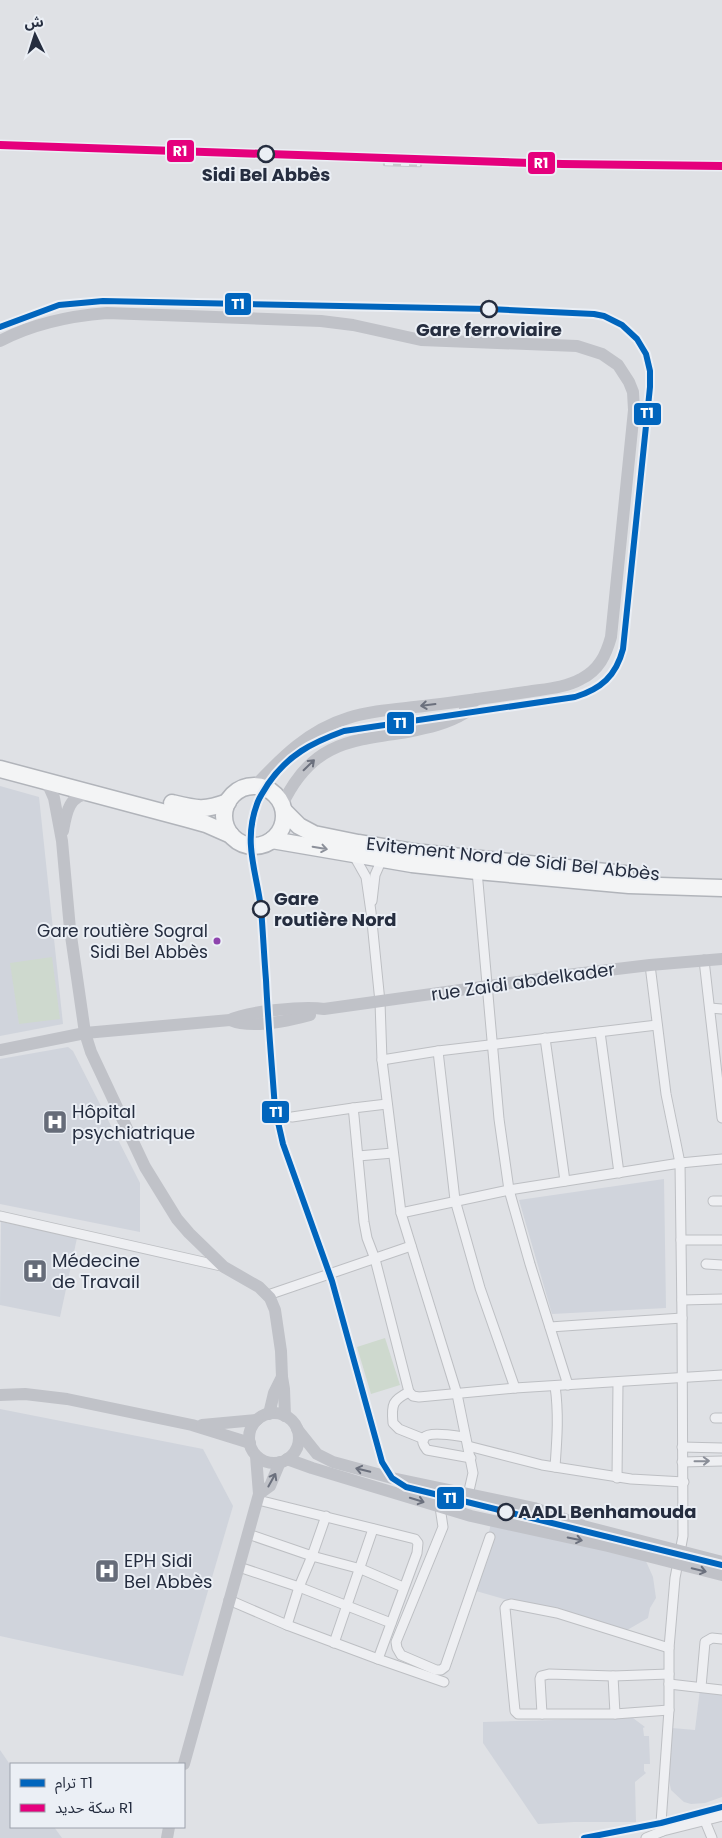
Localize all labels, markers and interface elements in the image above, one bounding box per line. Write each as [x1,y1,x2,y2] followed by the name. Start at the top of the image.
[10,10,60,60] north arrow
[24,11,44,33] text: ش
[166,139,195,163] line badge: R1
[173,141,187,161] text: R1
[257,145,275,163] marker: Sidi Bel Abbès
[527,151,556,175] line badge: R1
[534,153,548,173] text: R1
[202,162,330,187] place label: Sidi Bel Abbès
[224,292,252,316] line badge: T1
[231,294,245,314] text: T1
[480,300,498,318] marker: Gare ferroviaire
[416,317,562,342] place label: Gare ferroviaire
[633,402,662,426] line badge: T1
[640,403,654,423] text: T1
[420,700,436,710] one-way arrow
[386,711,415,735] line badge: T1
[393,713,407,733] text: T1
[302,759,315,771] one-way arrow
[365,831,661,886] street label: Evitement Nord de Sidi Bel Abbès
[311,844,327,854] one-way arrow
[274,886,397,932] place label: Gare routière Nord
[252,900,270,918] marker: Gare routière Nord
[37,919,208,964] place label: Gare routière Sogral Sidi Bel Abbès
[212,936,222,946] marker: Gare routière Sogral Sidi Bel Abbès
[429,956,617,1007] street label: rue Zaidi abdelkader
[72,1099,195,1145] place label: Hôpital psychiatrique
[261,1100,290,1124] line badge: T1
[269,1102,283,1122] text: T1
[42,1109,68,1135] hospital icon: Hôpital psychiatrique
[52,1248,140,1294] place label: Médecine de Travail
[22,1258,48,1284] hospital icon: Médecine de Travail
[694,1456,710,1466] one-way arrow
[355,1465,371,1474] one-way arrow
[268,1473,278,1488] one-way arrow
[436,1486,465,1510] line badge: T1
[443,1488,457,1508] text: T1
[409,1495,425,1505] one-way arrow
[518,1499,697,1524] place label: AADL Benhamouda
[497,1503,515,1521] marker: AADL Benhamouda
[566,1535,582,1544] one-way arrow
[124,1548,212,1594] place label: EPH Sidi Bel Abbès
[94,1558,120,1584] hospital icon: EPH Sidi Bel Abbès
[691,1566,707,1575] one-way arrow
[10,1763,185,1828] legend
[55,1772,93,1794] text: ترام T1
[55,1797,133,1818] text: سكة حديد R1

